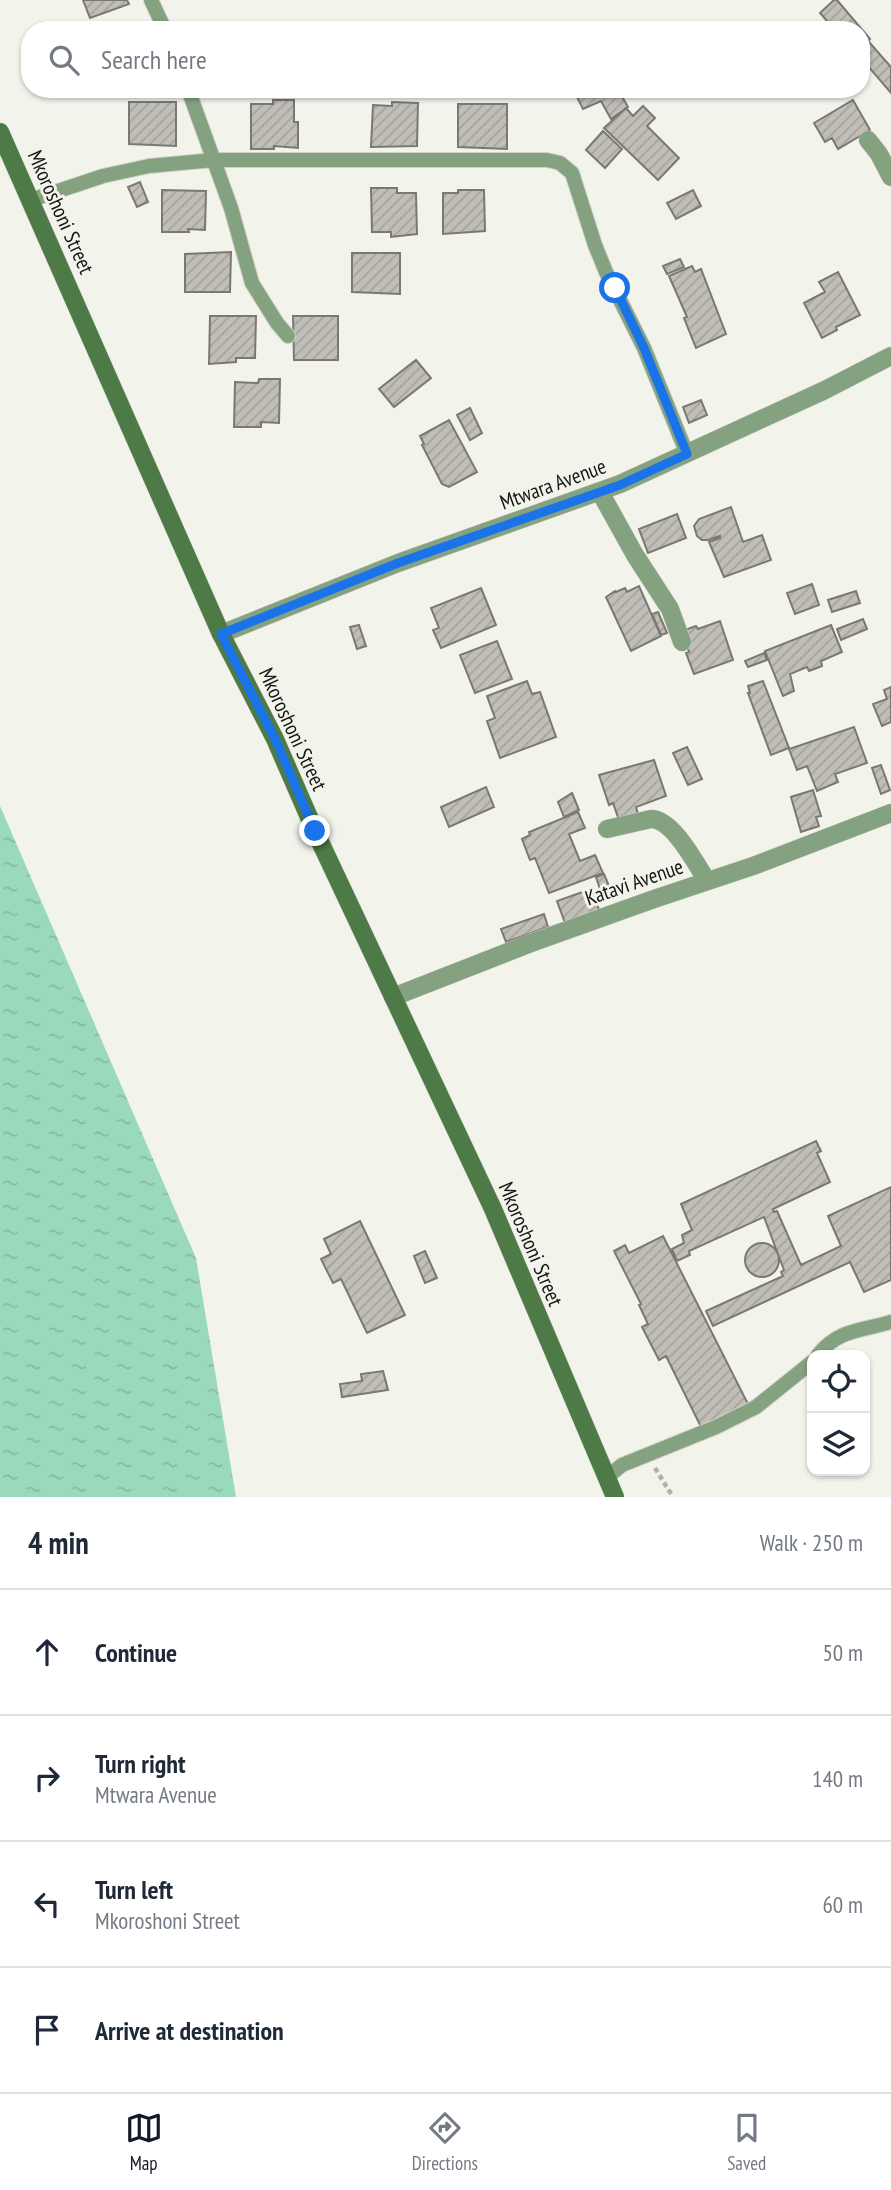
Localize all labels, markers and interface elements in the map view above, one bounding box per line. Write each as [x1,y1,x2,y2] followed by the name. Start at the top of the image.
[21,21,870,98] search box
[45,41,83,79] icon: search
[101,43,207,76] text: Search here
[22,146,100,278] street label: Mkoroshoni Street
[599,272,630,303] route start
[496,452,610,516] street label: Mtwara Avenue
[253,663,333,795] street label: Mkoroshoni Street
[299,815,330,846] route end
[581,853,687,911] street label: Katavi Avenue
[493,1178,569,1310] street label: Mkoroshoni Street
[807,1350,870,1476] map controls
[807,1350,870,1413] button: locate
[807,1413,870,1476] button: layers
[28,1523,89,1562] text: 4 min
[760,1528,863,1557] text: Walk · 250 m
[28,1633,66,1671] icon: ahead
[95,1636,177,1669] text: Continue
[822,1638,863,1667] text: 50 m
[95,1747,186,1780] text: Turn right
[28,1759,66,1797] icon: right
[812,1764,863,1793] text: 140 m
[95,1780,217,1809] text: Mtwara Avenue
[95,1873,173,1906] text: Turn left
[28,1885,66,1923] icon: left
[822,1890,863,1919] text: 60 m
[95,1906,240,1935] text: Mkoroshoni Street
[28,2011,66,2049] icon: arrive
[95,2014,284,2047] text: Arrive at destination
[125,2109,163,2175] tab: Map
[412,2109,478,2175] tab: Directions
[727,2109,766,2175] tab: Saved

